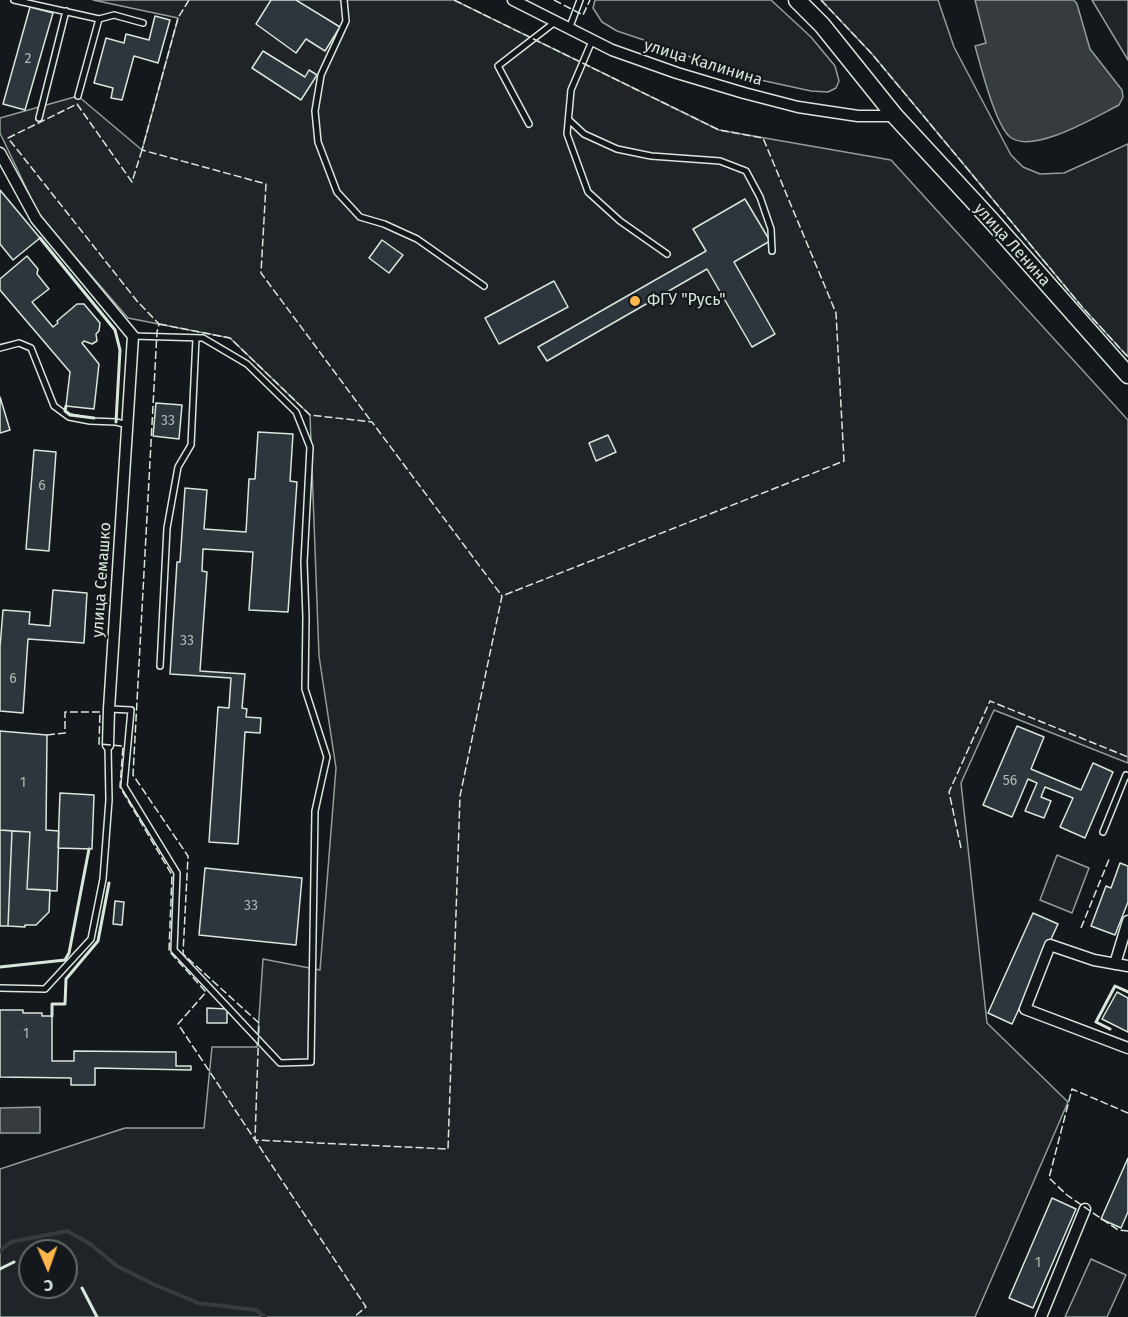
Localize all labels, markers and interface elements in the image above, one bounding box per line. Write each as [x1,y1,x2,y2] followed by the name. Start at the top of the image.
[641,36,765,90] street label: улица Калинина
[25,51,31,67] house number: 2
[970,199,1054,291] street label: улица Ленина
[647,291,726,311] place label: ФГУ "Русь"
[628,294,642,308] marker: ФГУ "Русь"
[161,413,175,429] house number: 33
[38,478,46,494] house number: 6
[88,522,116,638] street label: улица Семашко
[180,633,194,649] house number: 33
[9,671,17,687] house number: 6
[1003,773,1017,789] house number: 56
[20,775,26,791] house number: 1
[244,898,258,914] house number: 33
[23,1026,29,1042] house number: 1
[18,1239,78,1299] north arrow
[1035,1255,1041,1271] house number: 1
[44,1276,54,1295] text: С

